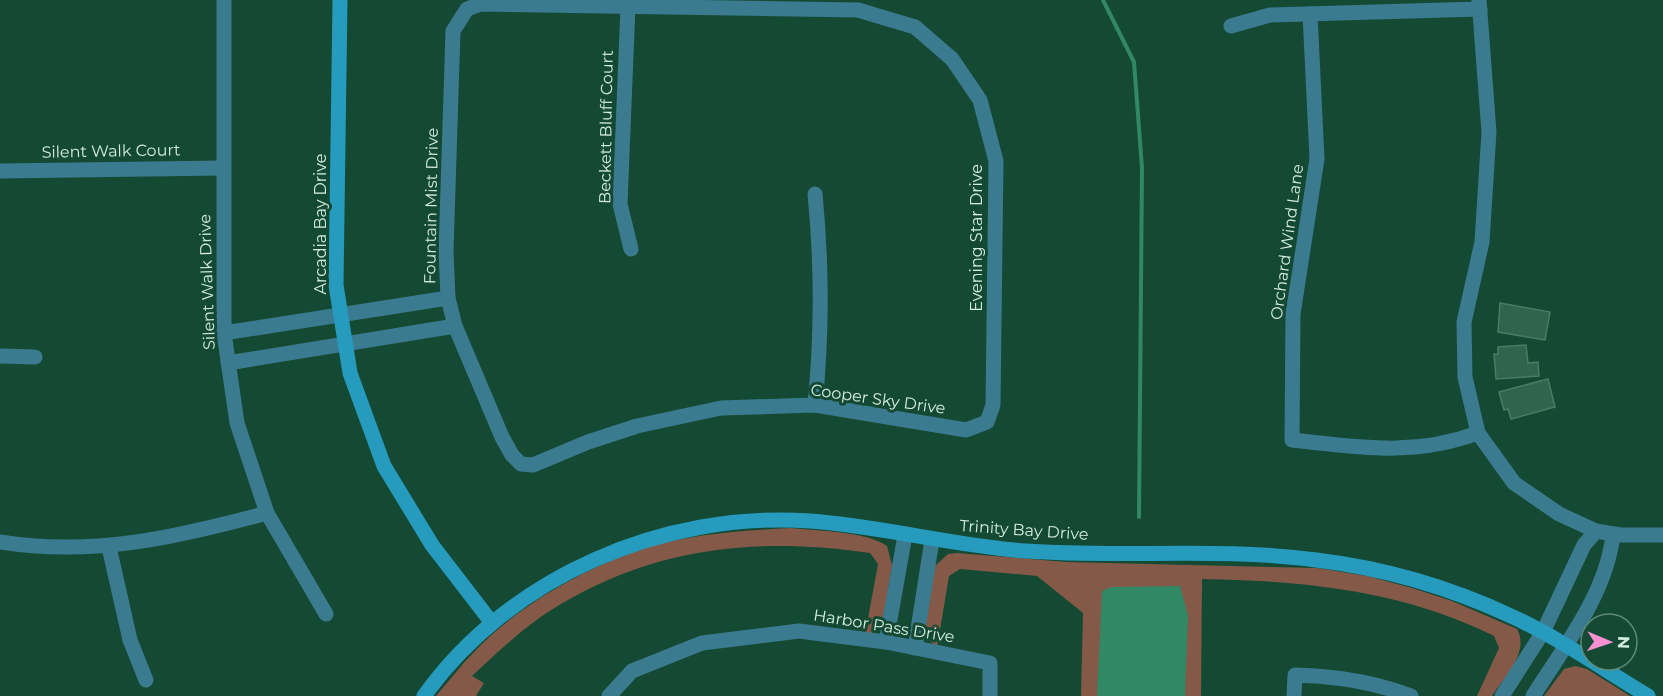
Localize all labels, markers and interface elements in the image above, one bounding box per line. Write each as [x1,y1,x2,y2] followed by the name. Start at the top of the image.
[595,50,617,204] street label: Beckett Bluff Court
[420,128,442,284] street label: Fountain Mist Drive
[41,140,181,162] street label: Silent Walk Court
[311,154,330,294] street label: Arcadia Bay Drive
[1267,163,1307,321] street label: Orchard Wind Lane
[967,164,986,312] street label: Evening Star Drive
[195,214,219,350] street label: Silent Walk Drive
[809,380,947,418] street label: Cooper Sky Drive
[959,516,1089,544] street label: Trinity Bay Drive
[812,605,956,647] street label: Harbor Pass Drive
[1579,612,1639,672] north arrow
[1614,636,1633,649] text: N

